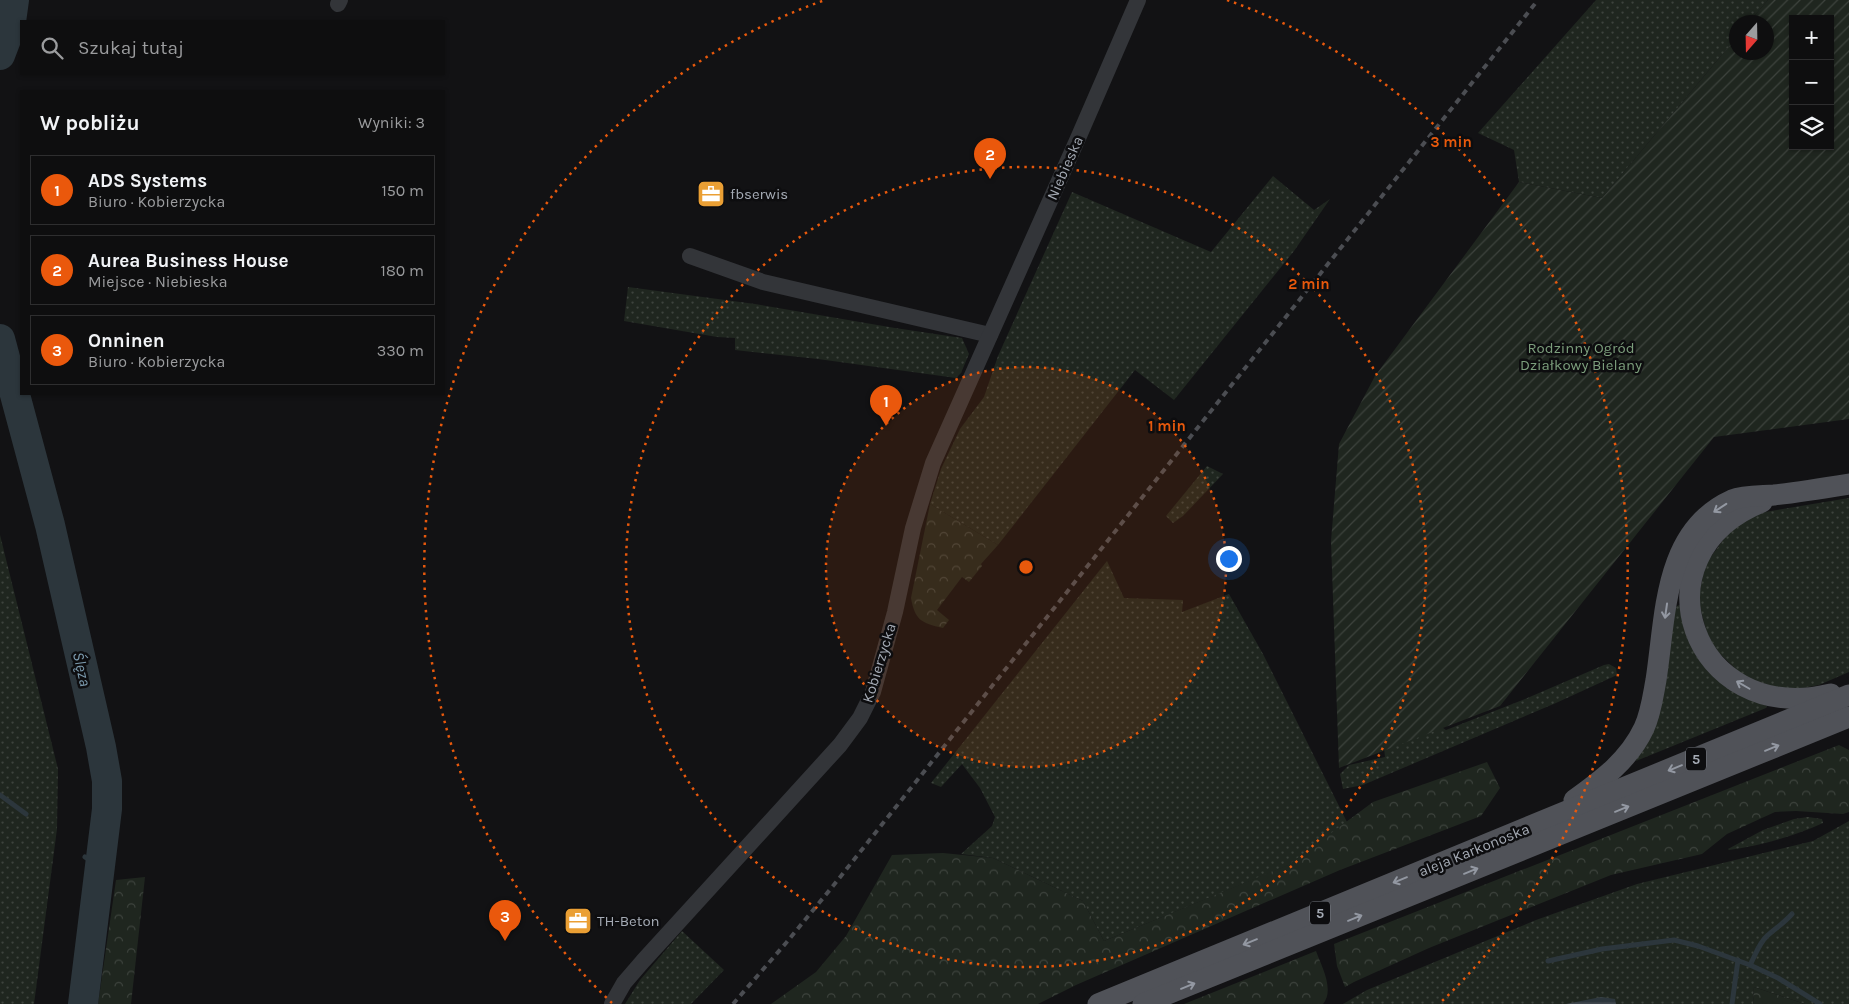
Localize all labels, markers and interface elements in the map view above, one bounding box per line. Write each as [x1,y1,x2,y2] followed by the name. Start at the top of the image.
[1729,15,1774,60] north arrow
[1789,15,1834,150] map controls
[1789,15,1834,60] button: +
[20,20,445,75] search box
[38,34,66,62] icon: search
[78,37,184,59] text: Szukaj tutaj
[1789,60,1834,105] button: −
[1789,105,1834,150] button: layers
[40,111,140,135] text: W pobliżu
[358,113,425,132] text: Wyniki: 3
[1043,133,1087,203] street label: Niebieska
[1430,133,1472,151] text: 3 min
[974,138,1006,179] pin: 2
[88,170,207,192] text: ADS Systems
[696,179,726,209] office icon: fbserwis
[54,181,60,200] text: 1
[381,181,424,200] text: 150 m
[730,185,788,203] place label: fbserwis
[88,192,225,211] text: Biuro · Kobierzycka
[88,250,289,272] text: Aurea Business House
[52,261,62,280] text: 2
[381,261,424,280] text: 180 m
[88,272,228,291] text: Miejsce · Niebieska
[1288,275,1330,293] text: 2 min
[88,330,165,352] text: Onninen
[1520,339,1642,374] park label: Rodzinny Ogród Działkowy Bielany
[52,341,62,360] text: 3
[377,341,424,360] text: 330 m
[88,352,225,371] text: Biuro · Kobierzycka
[870,385,902,426] pin: 1
[1148,417,1186,435] text: 1 min
[1713,503,1727,513] one-way arrow
[1216,546,1242,572] your location
[1017,558,1035,576] centre of rings
[1661,603,1671,619] one-way arrow
[858,621,900,705] street label: Kobierzycka
[69,650,95,688] water label: Ślęza
[1736,680,1750,690] one-way arrow
[1764,743,1779,752] one-way arrow
[1686,748,1706,771] road number: 5
[1668,764,1683,773] one-way arrow
[1614,804,1629,814] one-way arrow
[1416,820,1532,880] street label: aleja Karkonoska
[1463,865,1478,875] one-way arrow
[1393,876,1408,886] one-way arrow
[489,900,521,941] pin: 3
[1310,901,1330,924] road number: 5
[563,906,593,936] office icon: TH-Beton
[597,912,660,930] place label: TH-Beton
[1347,913,1362,922] one-way arrow
[1243,938,1258,947] one-way arrow
[1180,980,1195,990] one-way arrow

